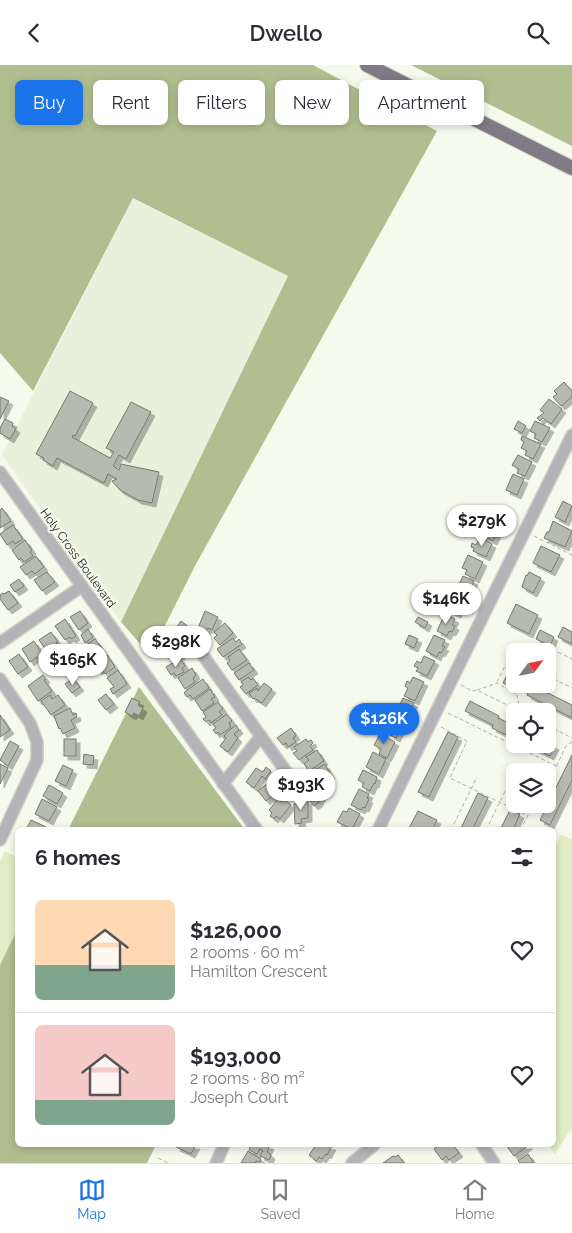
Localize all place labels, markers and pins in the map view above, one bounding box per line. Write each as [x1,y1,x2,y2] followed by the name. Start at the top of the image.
[447,505,517,547] pin: $279K
[411,583,481,625] pin: $146K
[141,625,211,668] pin: $298K
[38,643,108,686] pin: $165K
[349,703,419,745] pin: $126K
[266,769,336,811] pin: $193K

